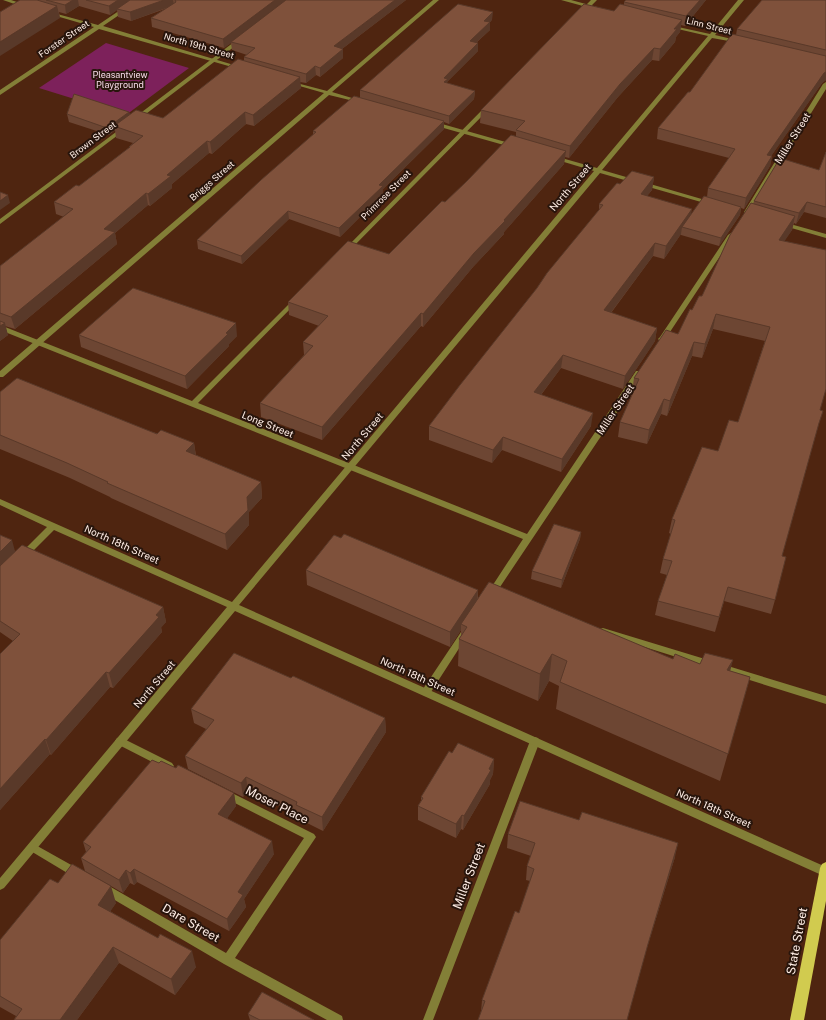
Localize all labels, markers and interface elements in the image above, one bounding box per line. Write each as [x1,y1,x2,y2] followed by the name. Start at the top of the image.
[685,15,733,37] street label: Linn Street
[36,17,92,60] street label: Forster Street
[163,30,236,61] street label: North 19th Street
[92,69,148,90] park label: Pleasantview Playground
[771,110,813,166] street label: Miller Street
[67,118,118,161] street label: Brown Street
[187,158,237,203] street label: Briggs Street
[547,161,593,213] street label: North Street
[358,167,413,222] street label: Primrose Street
[594,381,636,437] street label: Miller Street
[240,408,296,440] street label: Long Street
[339,410,385,462] street label: North Street
[83,522,161,566] street label: North 18th Street
[379,654,457,698] street label: North 18th Street
[131,658,177,710] street label: North Street
[243,783,311,827] street label: Moser Place
[675,786,753,830] street label: North 18th Street
[450,841,488,911] street label: Miller Street
[160,901,223,945] street label: Dare Street
[784,906,810,976] street label: State Street

